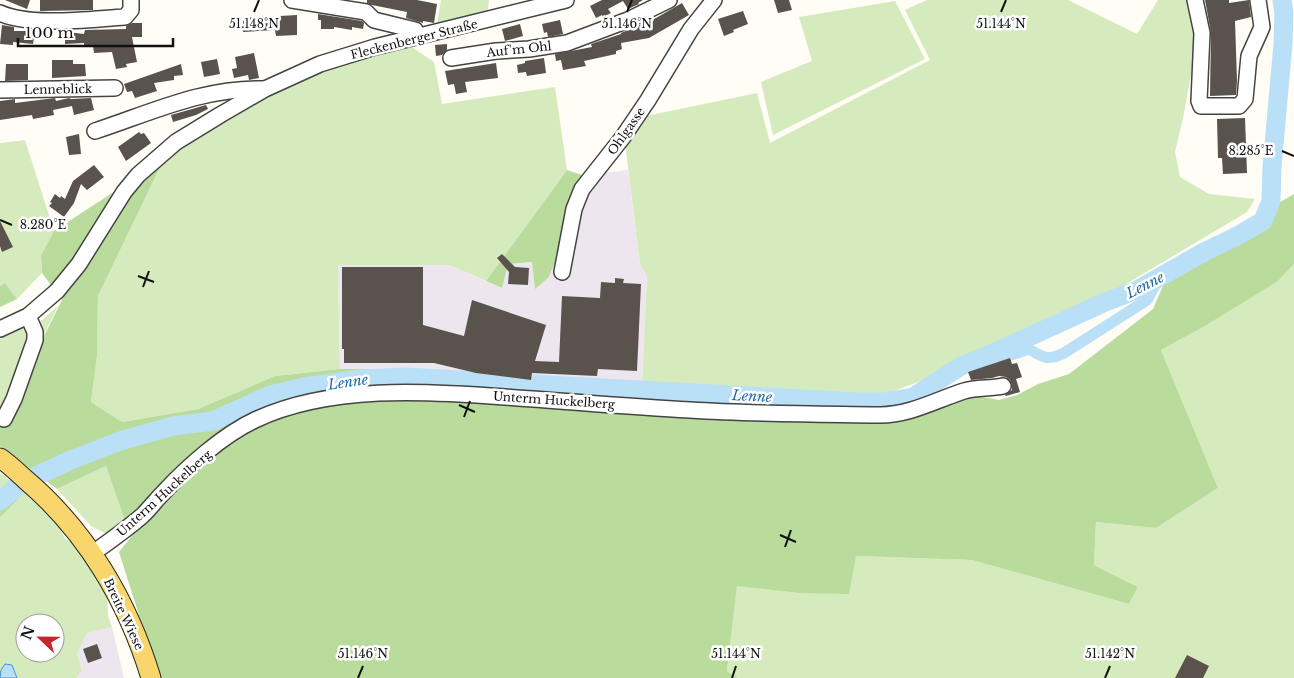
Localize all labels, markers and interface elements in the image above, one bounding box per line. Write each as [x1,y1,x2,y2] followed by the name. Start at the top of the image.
[18,15,172,47] scale bar
[229,16,279,31] text: 51.148°N
[349,16,479,62] street label: Fleckenberger Straße
[602,16,652,31] text: 51.146°N
[976,16,1026,31] text: 51.144°N
[25,23,74,42] text: 100 m
[485,38,552,60] street label: Auf'm Ohl
[24,81,93,97] street label: Lenneblick
[604,104,648,158] street label: Ohlgasse
[1229,143,1274,158] text: 8.285°E
[20,217,67,232] text: 8.280°E
[1122,268,1168,303] water label: Lenne
[326,370,370,394] water label: Lenne
[730,386,773,406] water label: Lenne
[492,388,616,412] street label: Unterm Huckelberg
[114,446,215,540] street label: Unterm Huckelberg
[101,576,147,652] street label: Breite Wiese
[15,613,65,663] north arrow
[17,624,39,643] text: N
[338,646,388,661] text: 51.146°N
[711,646,761,661] text: 51.144°N
[1085,646,1135,661] text: 51.142°N

